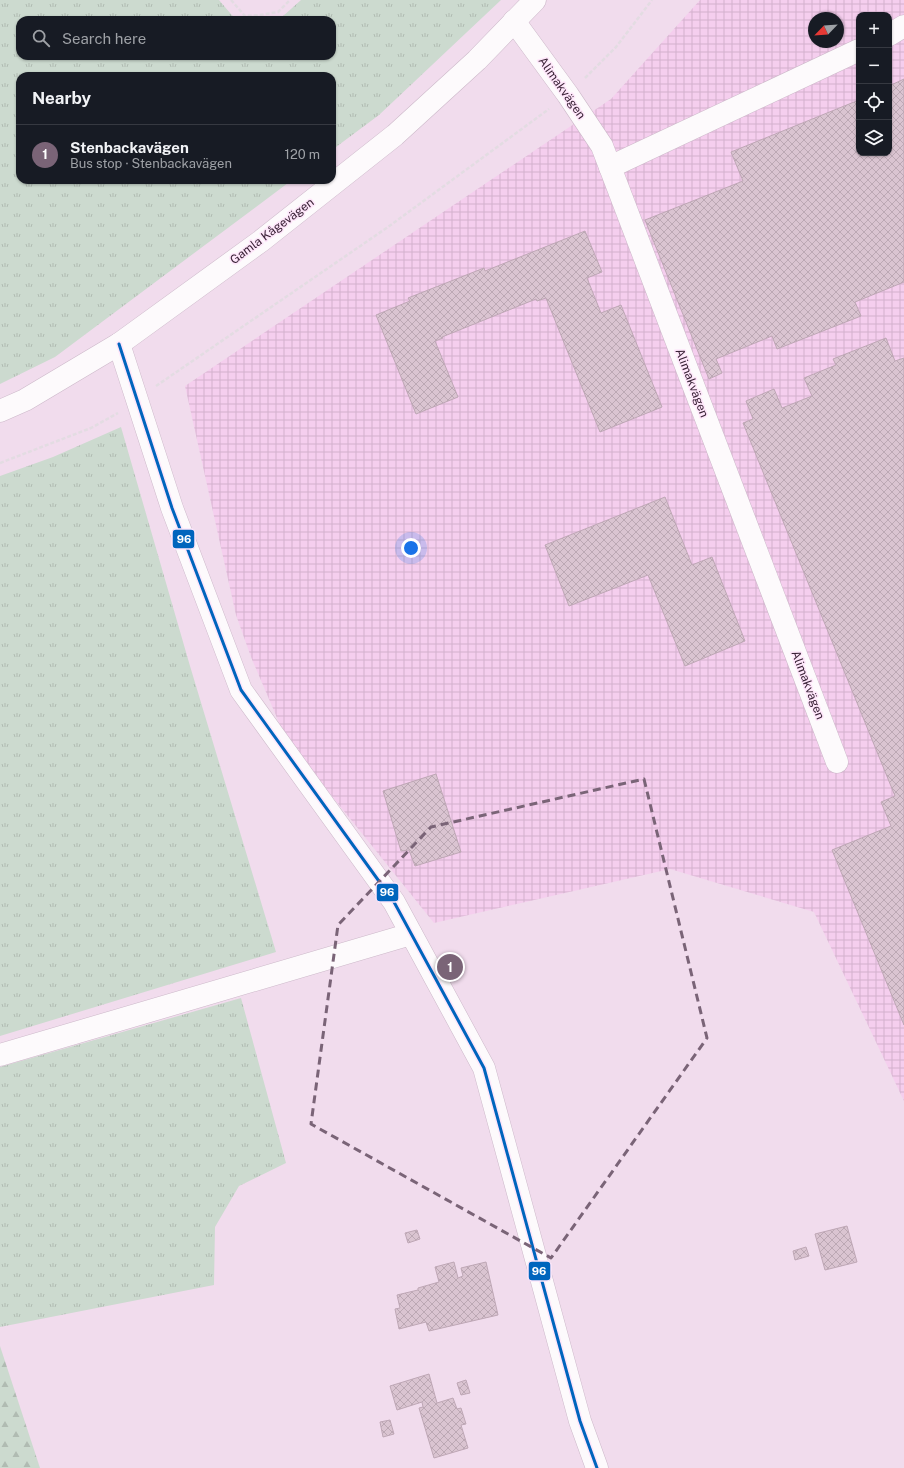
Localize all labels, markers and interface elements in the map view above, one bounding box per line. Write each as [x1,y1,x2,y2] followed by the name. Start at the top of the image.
[808,12,844,48] north arrow
[856,12,892,156] map controls
[856,12,892,48] button: +
[16,16,336,60] search box
[30,27,52,49] icon: search
[62,30,146,47] text: Search here
[856,48,892,84] button: −
[535,54,589,122] street label: Alimakvägen
[856,84,892,120] button: locate
[32,88,91,108] text: Nearby
[856,120,892,156] button: layers
[70,139,189,156] text: Stenbackavägen
[42,147,48,162] text: 1
[285,147,320,162] text: 120 m
[70,156,232,171] text: Bus stop · Stenbackavägen
[227,195,317,267] street label: Gamla Kågevägen
[672,347,712,419] street label: Alimakvägen
[172,529,195,549] line badge: 96
[177,533,191,545] text: 96
[401,538,421,558] your location
[788,649,828,721] street label: Alimakvägen
[376,883,399,902] line badge: 96
[380,886,394,898] text: 96
[437,952,463,982] pin: 1
[528,1261,551,1281] line badge: 96
[532,1265,546,1277] text: 96

